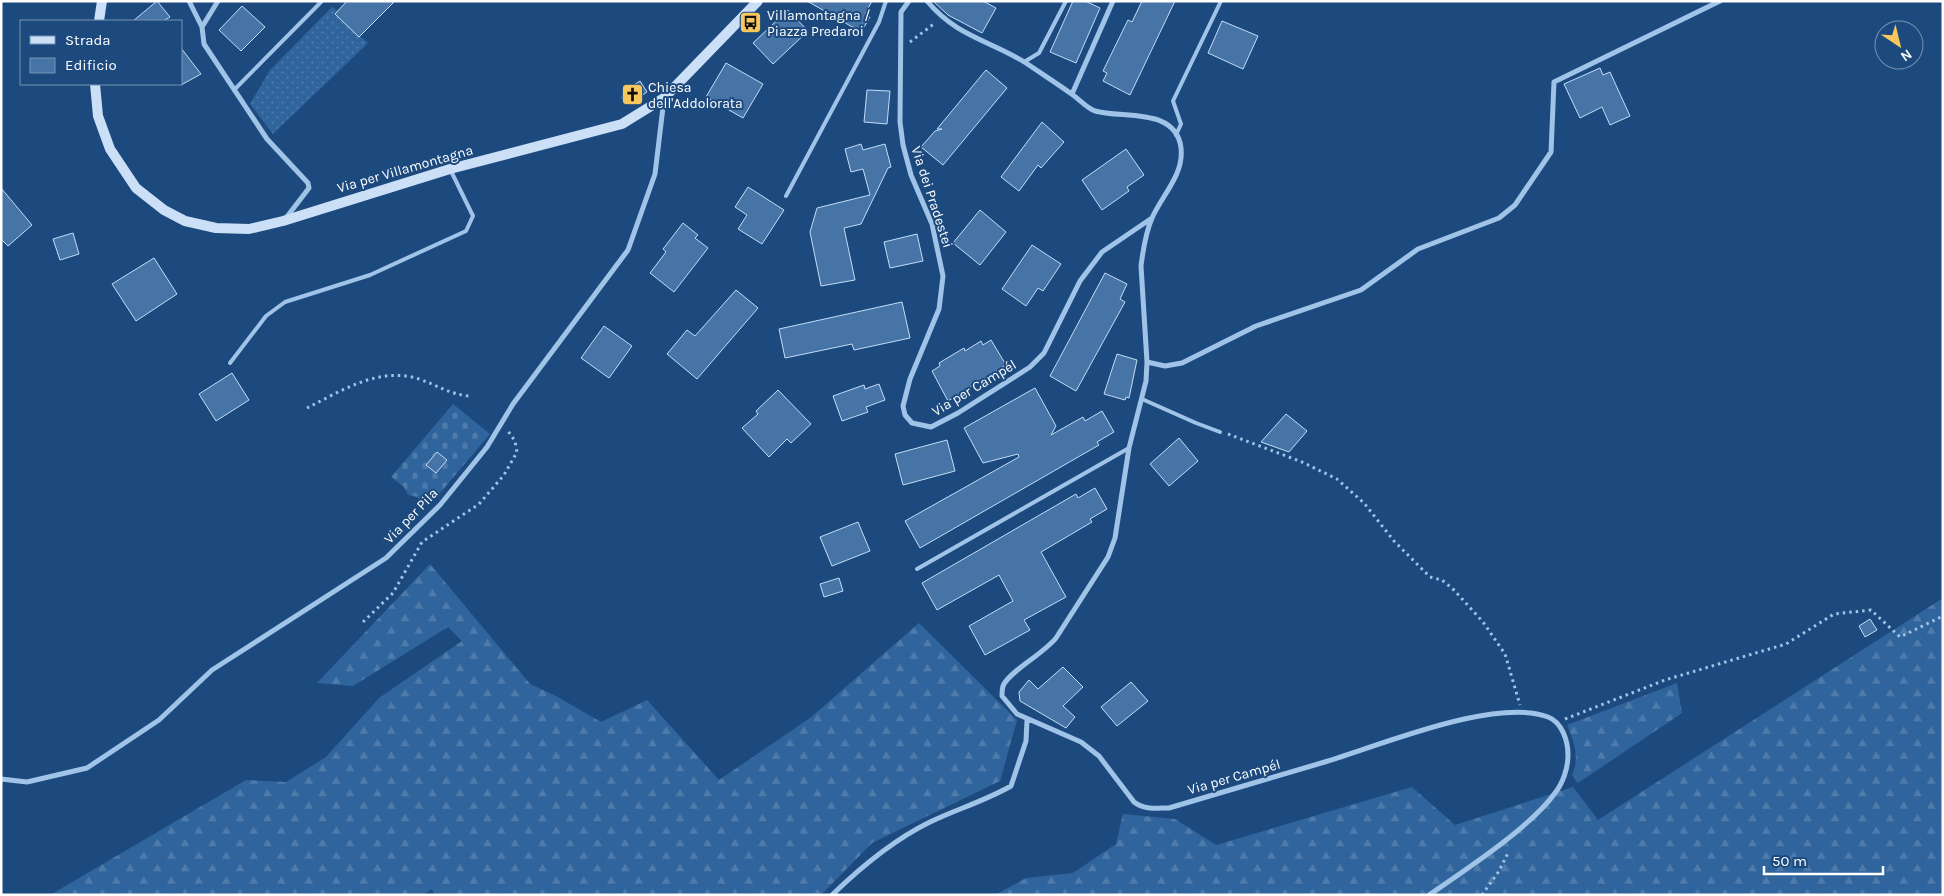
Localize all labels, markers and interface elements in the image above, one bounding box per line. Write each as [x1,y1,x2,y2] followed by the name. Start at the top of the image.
[767,7,870,40] place label: Villamontagna / Piazza Predaroi
[739,11,763,35] bus stop icon: Villamontagna / Piazza Predaroi
[20,20,182,85] legend
[1874,20,1924,70] north arrow
[65,31,111,49] text: Strada
[1897,45,1915,65] text: N
[65,56,117,74] text: Edificio
[648,79,743,112] place label: Chiesa dell'Addolorata
[620,83,644,107] church icon: Chiesa dell'Addolorata
[335,141,475,197] street label: Via per Villamontagna
[908,144,956,250] street label: Via dei Pradestei
[929,356,1019,420] street label: Via per Campél
[380,485,442,547] street label: Via per Pila
[1186,756,1282,798] street label: Via per Campél
[1764,844,1883,876] scale bar
[1772,852,1807,870] text: 50 m

